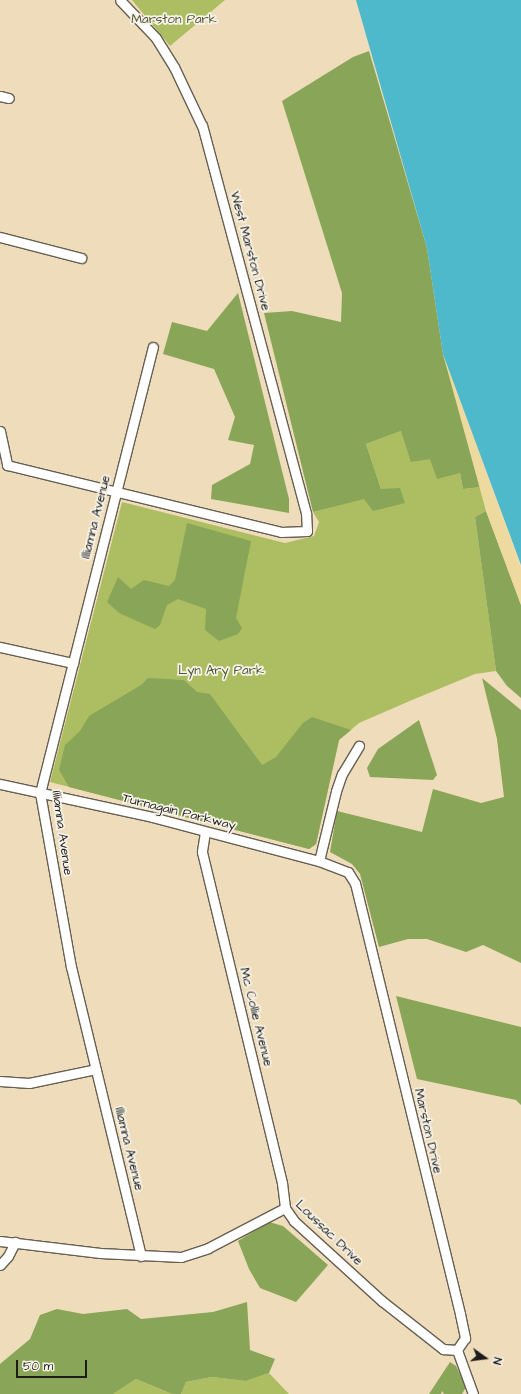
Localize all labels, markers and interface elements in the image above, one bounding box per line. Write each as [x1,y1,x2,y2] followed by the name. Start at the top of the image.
[131,11,217,27] park label: Marston Park
[227,190,273,312] street label: West Marston Drive
[78,474,114,560] street label: Illiamna Avenue
[178,662,264,678] park label: Lyn Ary Park
[48,790,76,876] street label: Illiamna Avenue
[121,790,237,834] street label: Turnagain Parkway
[236,966,276,1068] street label: Mc Collie Avenue
[411,1087,445,1175] street label: Marston Drive
[111,1106,147,1192] street label: Illiamna Avenue
[292,1197,366,1269] street label: Loussac Drive
[465,1338,505,1378] north arrow
[18,1352,89,1378] scale bar
[489,1356,505,1366] text: N
[23,1358,53,1375] text: 50 m

